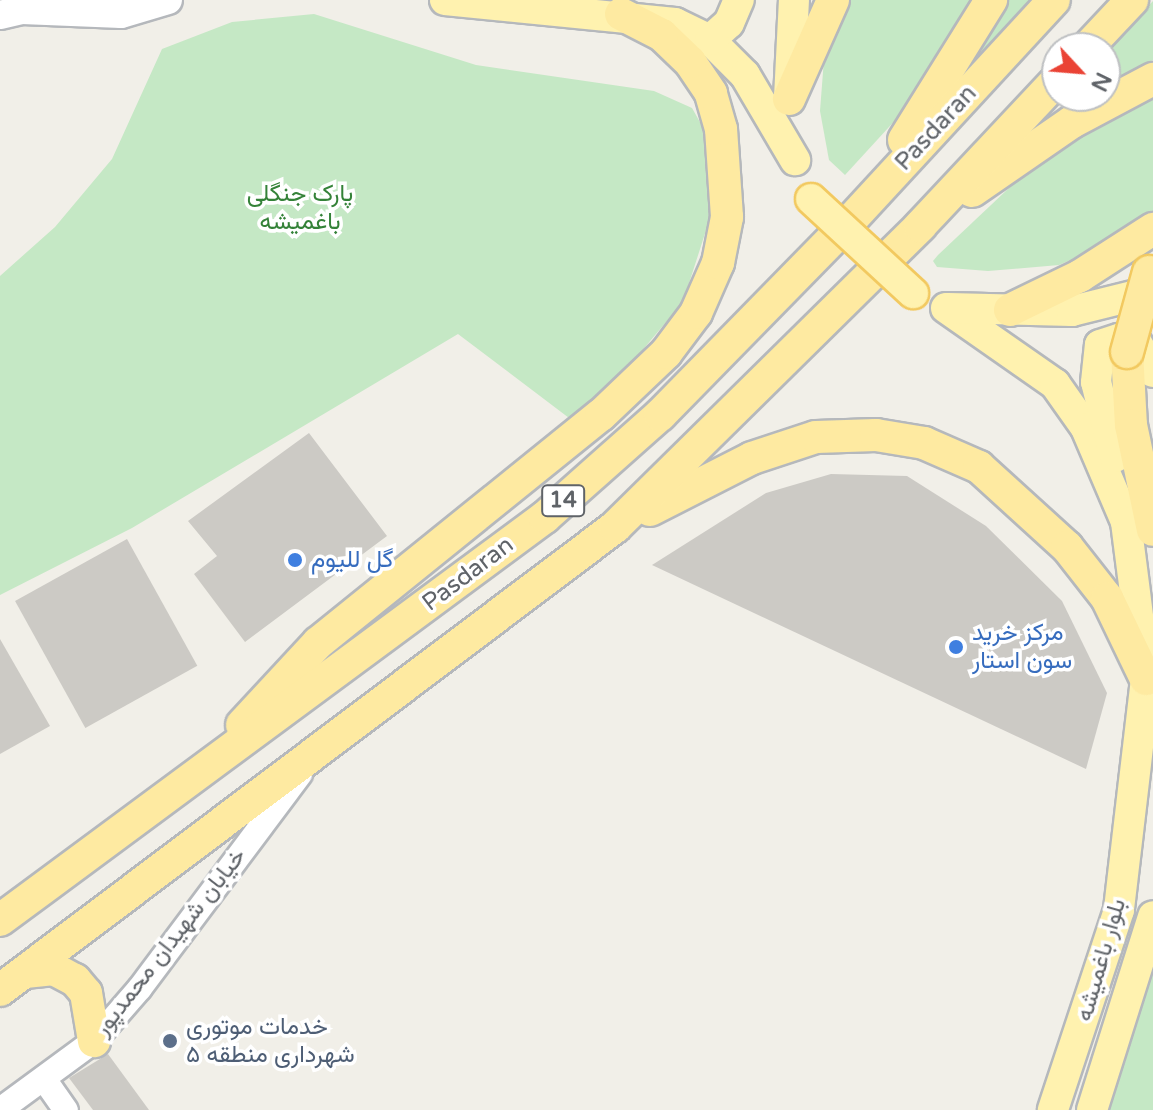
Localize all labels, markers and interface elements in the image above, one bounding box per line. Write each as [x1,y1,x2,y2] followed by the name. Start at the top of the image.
[1041,32,1121,112] north arrow
[1085,68,1116,95] text: N
[889,79,983,177] street label: Pasdaran
[247,180,353,236] park label: پارک جنگلی باغمیشه
[541,483,585,519] road number: 14
[417,530,519,618] street label: Pasdaran
[311,546,393,574] place label: گل للیوم
[286,551,304,569] marker: گل للیوم
[972,619,1072,675] place label: مرکز خرید سون استار
[947,638,965,656] marker: مرکز خرید سون استار
[88,842,252,1042] street label: خیابان شهیدان محمدپور
[1070,895,1132,1025] street label: بلوار باغمیشه
[186,1013,355,1069] place label: خدمات موتوری شهرداری منطقه ۵
[161,1032,179,1050] marker: خدمات موتوری شهرداری منطقه ۵

